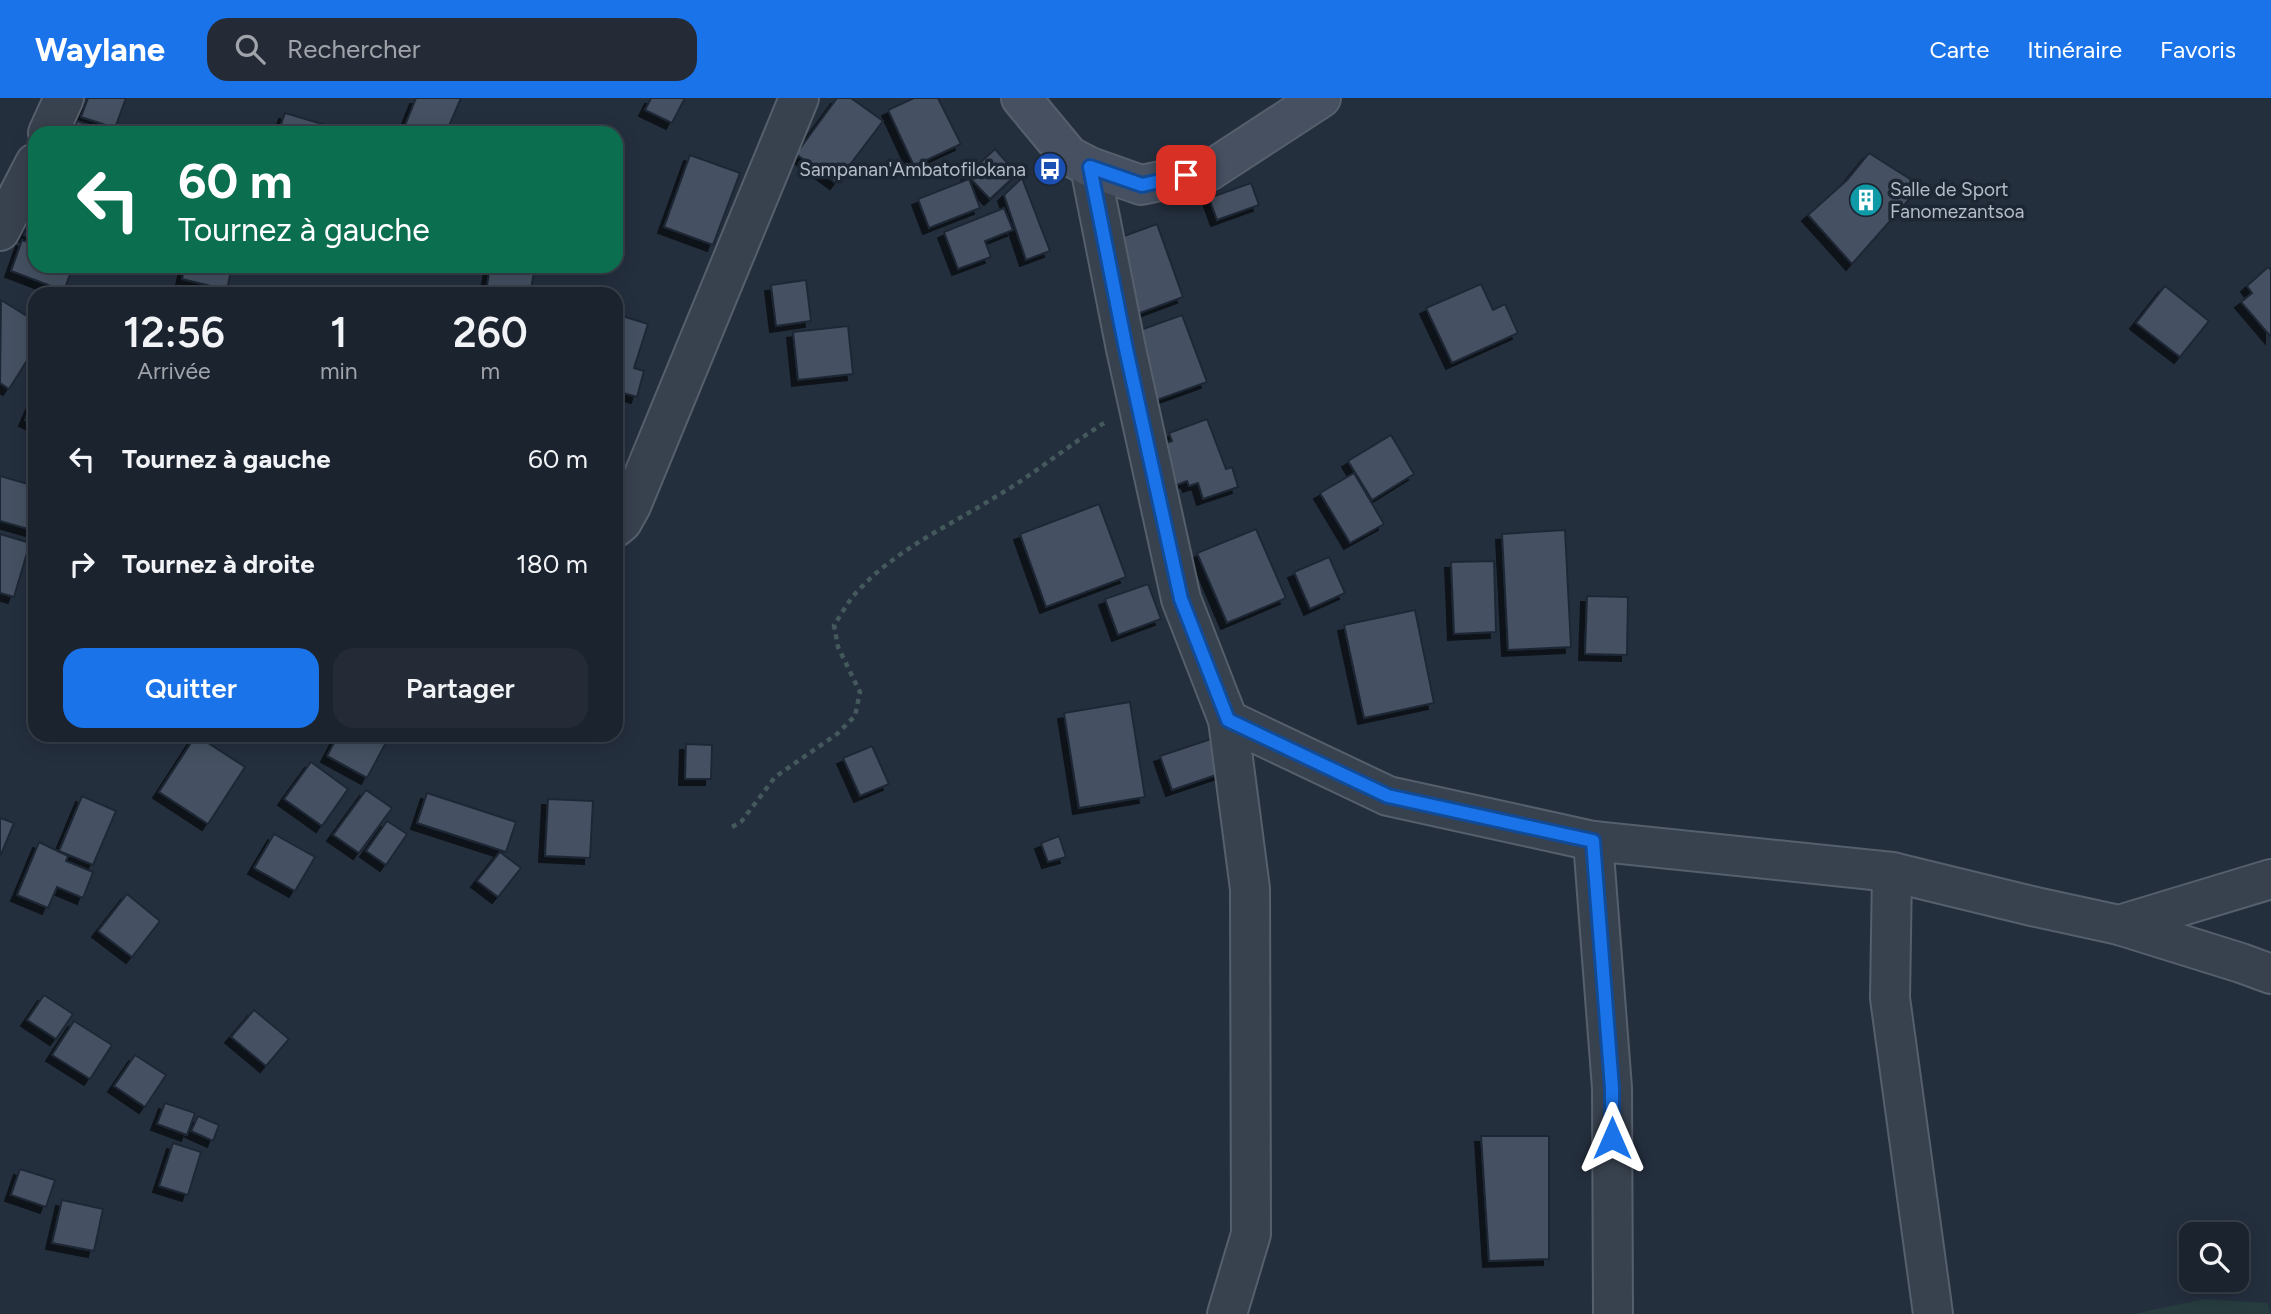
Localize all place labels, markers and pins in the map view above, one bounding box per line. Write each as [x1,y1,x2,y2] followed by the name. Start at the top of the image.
[1156,145,1216,205] pin
[1031,150,1069,188] bus stop icon: Sampanan'Ambatofilokana
[799,158,1026,181] place label: Sampanan'Ambatofilokana
[1890,178,2024,223] place label: Salle de Sport Fanomezantsoa
[1847,181,1885,219] building icon: Salle de Sport Fanomezantsoa

